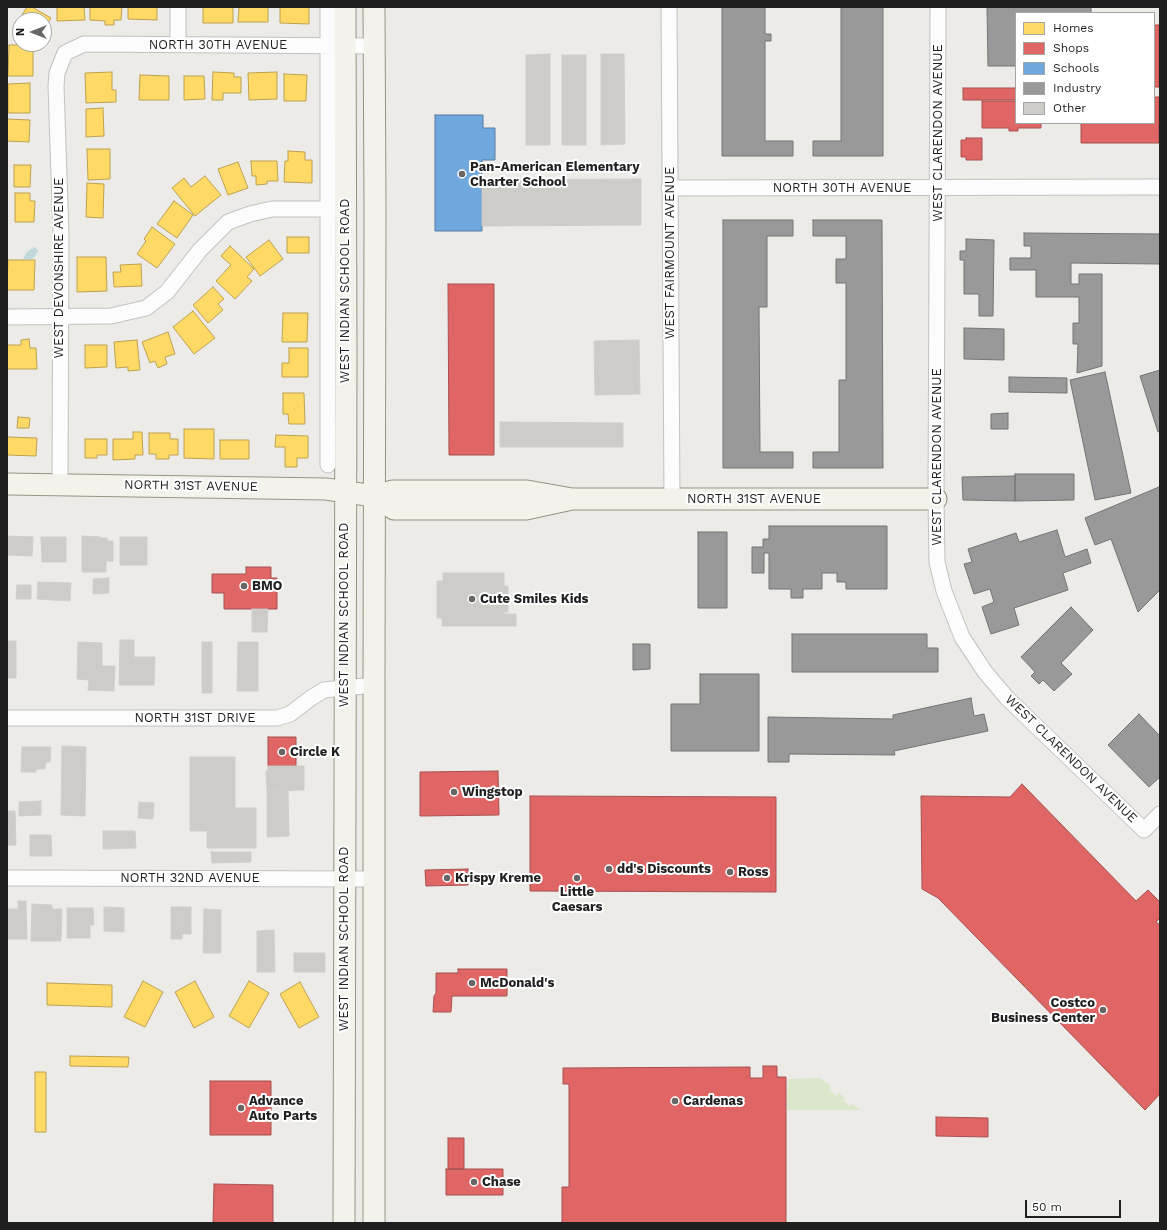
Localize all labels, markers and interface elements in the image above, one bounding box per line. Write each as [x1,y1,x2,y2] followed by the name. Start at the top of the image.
[12,12,52,52] north arrow
[1015,12,1155,124] legend
[1053,21,1094,35] text: Homes
[14,28,27,36] text: N
[149,37,287,53] street label: NORTH 30TH AVENUE
[1053,41,1089,55] text: Shops
[930,44,946,222] street label: WEST CLARENDON AVENUE
[1053,61,1099,75] text: Schools
[1053,81,1101,95] text: Industry
[1053,101,1086,115] text: Other
[470,159,639,190] place label: Pan-American Elementary Charter School
[662,167,678,339] street label: WEST FAIRMOUNT AVENUE
[457,169,467,179] marker: Pan-American Elementary Charter School
[51,178,67,358] street label: WEST DEVONSHIRE AVENUE
[773,180,911,196] street label: NORTH 30TH AVENUE
[337,199,353,383] street label: WEST INDIAN SCHOOL ROAD
[929,368,945,546] street label: WEST CLARENDON AVENUE
[124,477,258,495] street label: NORTH 31ST AVENUE
[687,491,821,507] street label: NORTH 31ST AVENUE
[336,523,352,707] street label: WEST INDIAN SCHOOL ROAD
[252,578,282,594] place label: BMO
[239,581,249,591] marker: BMO
[480,591,588,607] place label: Cute Smiles Kids
[467,594,477,604] marker: Cute Smiles Kids
[1002,692,1140,826] street label: WEST CLARENDON AVENUE
[135,710,255,726] street label: NORTH 31ST DRIVE
[290,744,340,760] place label: Circle K
[277,747,287,757] marker: Circle K
[462,784,523,800] place label: Wingstop
[449,787,459,797] marker: Wingstop
[336,847,352,1031] street label: WEST INDIAN SCHOOL ROAD
[617,861,711,877] place label: dd's Discounts
[604,864,614,874] marker: dd's Discounts
[738,864,769,880] place label: Ross
[725,867,735,877] marker: Ross
[120,870,260,886] street label: NORTH 32ND AVENUE
[455,870,541,886] place label: Krispy Kreme
[442,873,452,883] marker: Krispy Kreme
[572,873,582,883] marker: Little Caesars
[552,884,602,915] place label: Little Caesars
[480,975,554,991] place label: McDonald's
[467,978,477,988] marker: McDonald's
[991,995,1095,1026] place label: Costco Business Center
[1098,1005,1108,1015] marker: Costco Business Center
[249,1093,317,1124] place label: Advance Auto Parts
[683,1093,743,1109] place label: Cardenas
[670,1096,680,1106] marker: Cardenas
[236,1103,246,1113] marker: Advance Auto Parts
[482,1174,521,1190] place label: Chase
[469,1177,479,1187] marker: Chase
[1027,1192,1123,1218] scale bar
[1032,1200,1062,1214] text: 50 m

